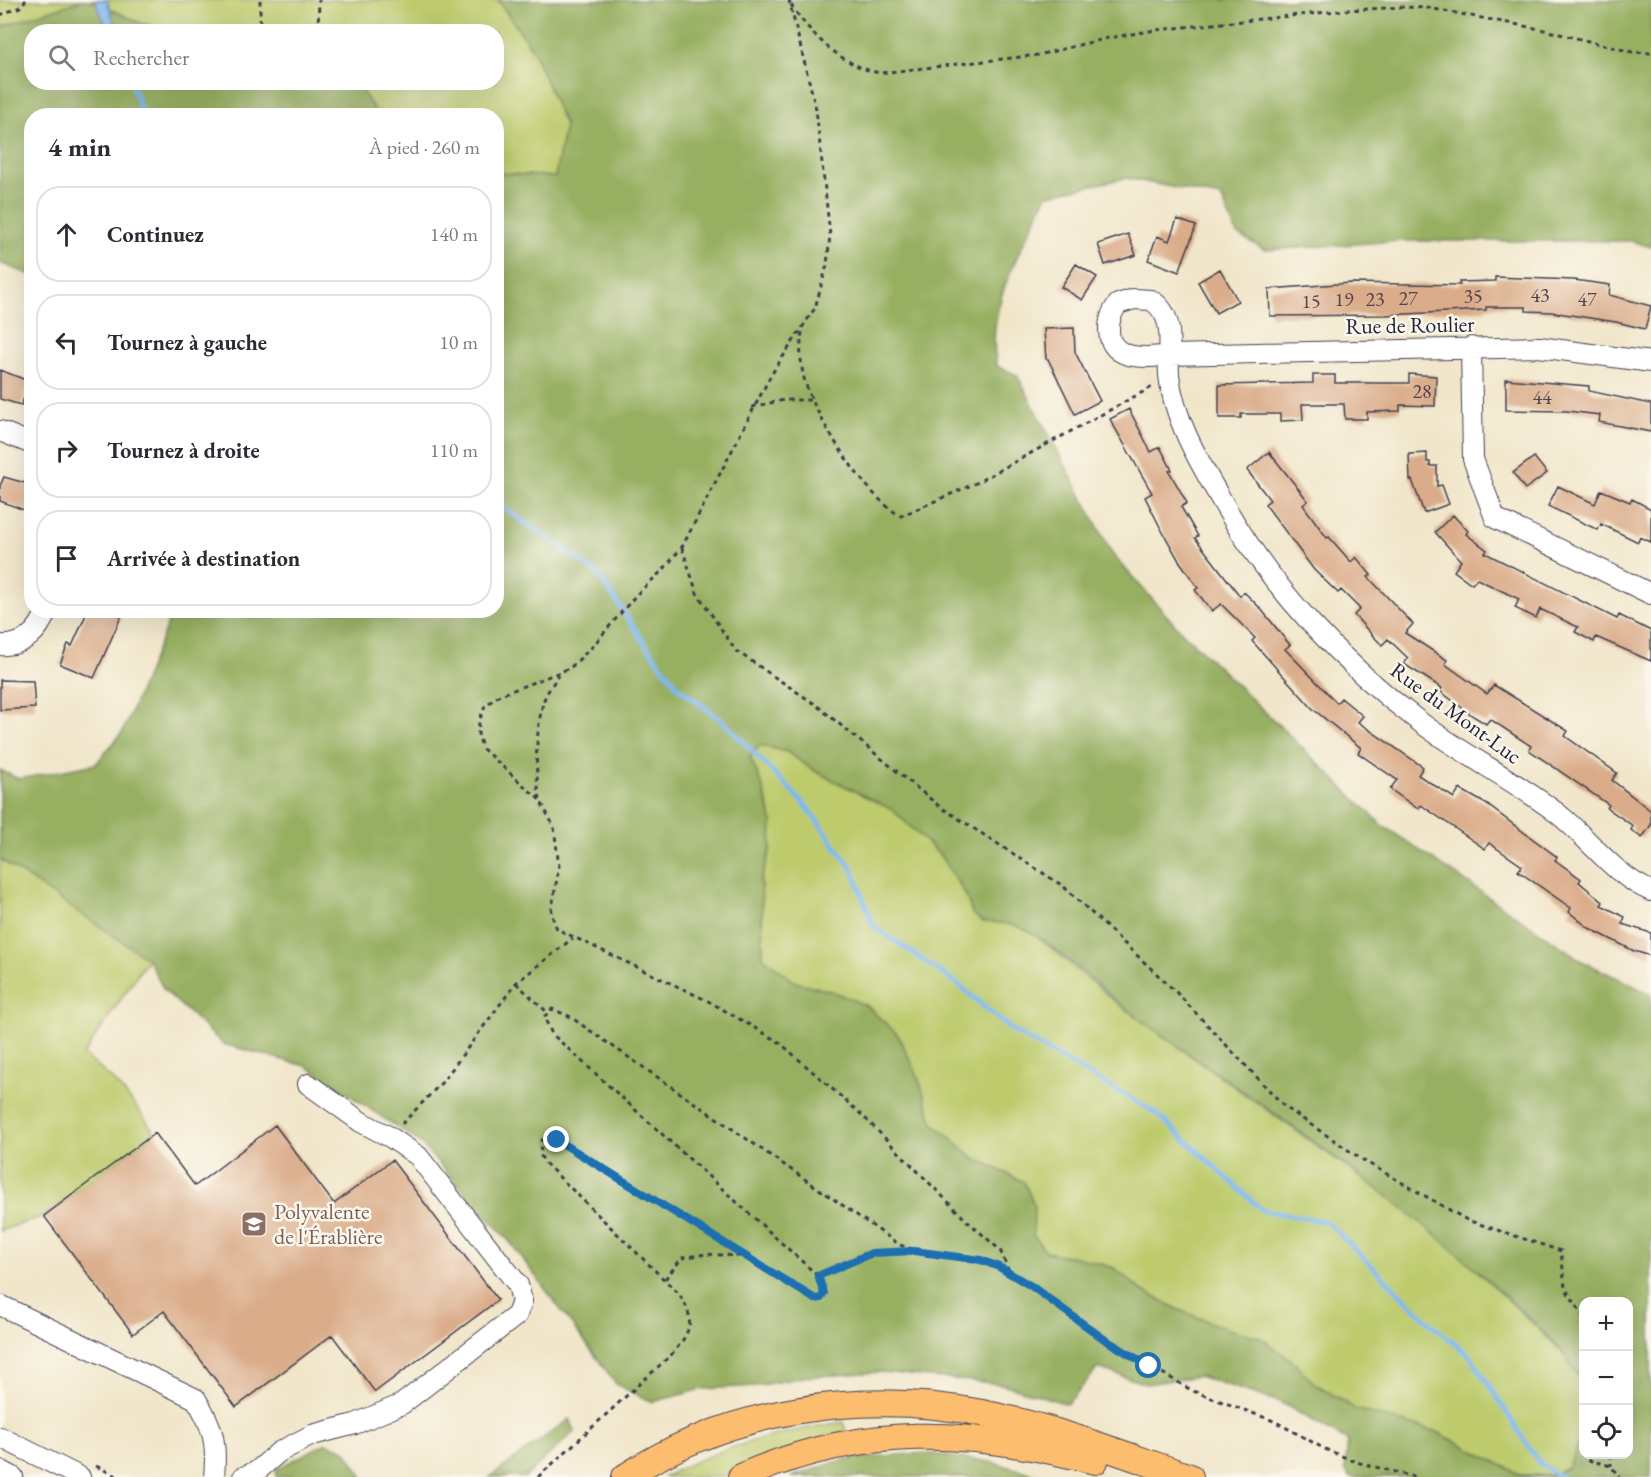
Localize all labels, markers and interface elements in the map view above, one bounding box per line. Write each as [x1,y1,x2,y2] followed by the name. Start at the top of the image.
[24,24,504,90] search box
[45,41,78,74] icon: search
[93,43,189,72] text: Rechercher
[48,130,111,164] text: 4 min
[369,134,480,160] text: À pied · 260 m
[50,218,83,251] icon: ahead
[107,220,204,249] text: Continuez
[430,221,478,247] text: 140 m
[1530,282,1550,308] house number: 43
[1463,283,1483,309] house number: 35
[1398,285,1418,311] house number: 27
[1334,286,1354,312] house number: 19
[1365,286,1385,312] house number: 23
[1577,286,1597,312] house number: 47
[1301,288,1321,314] house number: 15
[1345,309,1475,341] street label: Rue de Roulier
[50,326,83,359] icon: left
[107,328,267,357] text: Tournez à gauche
[439,329,478,355] text: 10 m
[1412,378,1432,404] house number: 28
[1532,384,1552,410] house number: 44
[50,434,83,467] icon: right
[107,436,260,465] text: Tournez à droite
[430,437,478,463] text: 110 m
[50,542,83,575] icon: arrive
[107,544,300,573] text: Arrivée à destination
[1385,656,1528,770] street label: Rue du Mont-Luc
[543,1126,569,1152] route end
[274,1197,383,1251] place label: Polyvalente de l'Érablière
[239,1209,269,1239] school or university icon: Polyvalente de l'Érablière
[1579,1297,1633,1459] map controls
[1579,1297,1633,1351] button: +
[1579,1351,1633,1405] button: −
[1135,1352,1161,1378] route start
[1579,1405,1633,1459] button: locate

